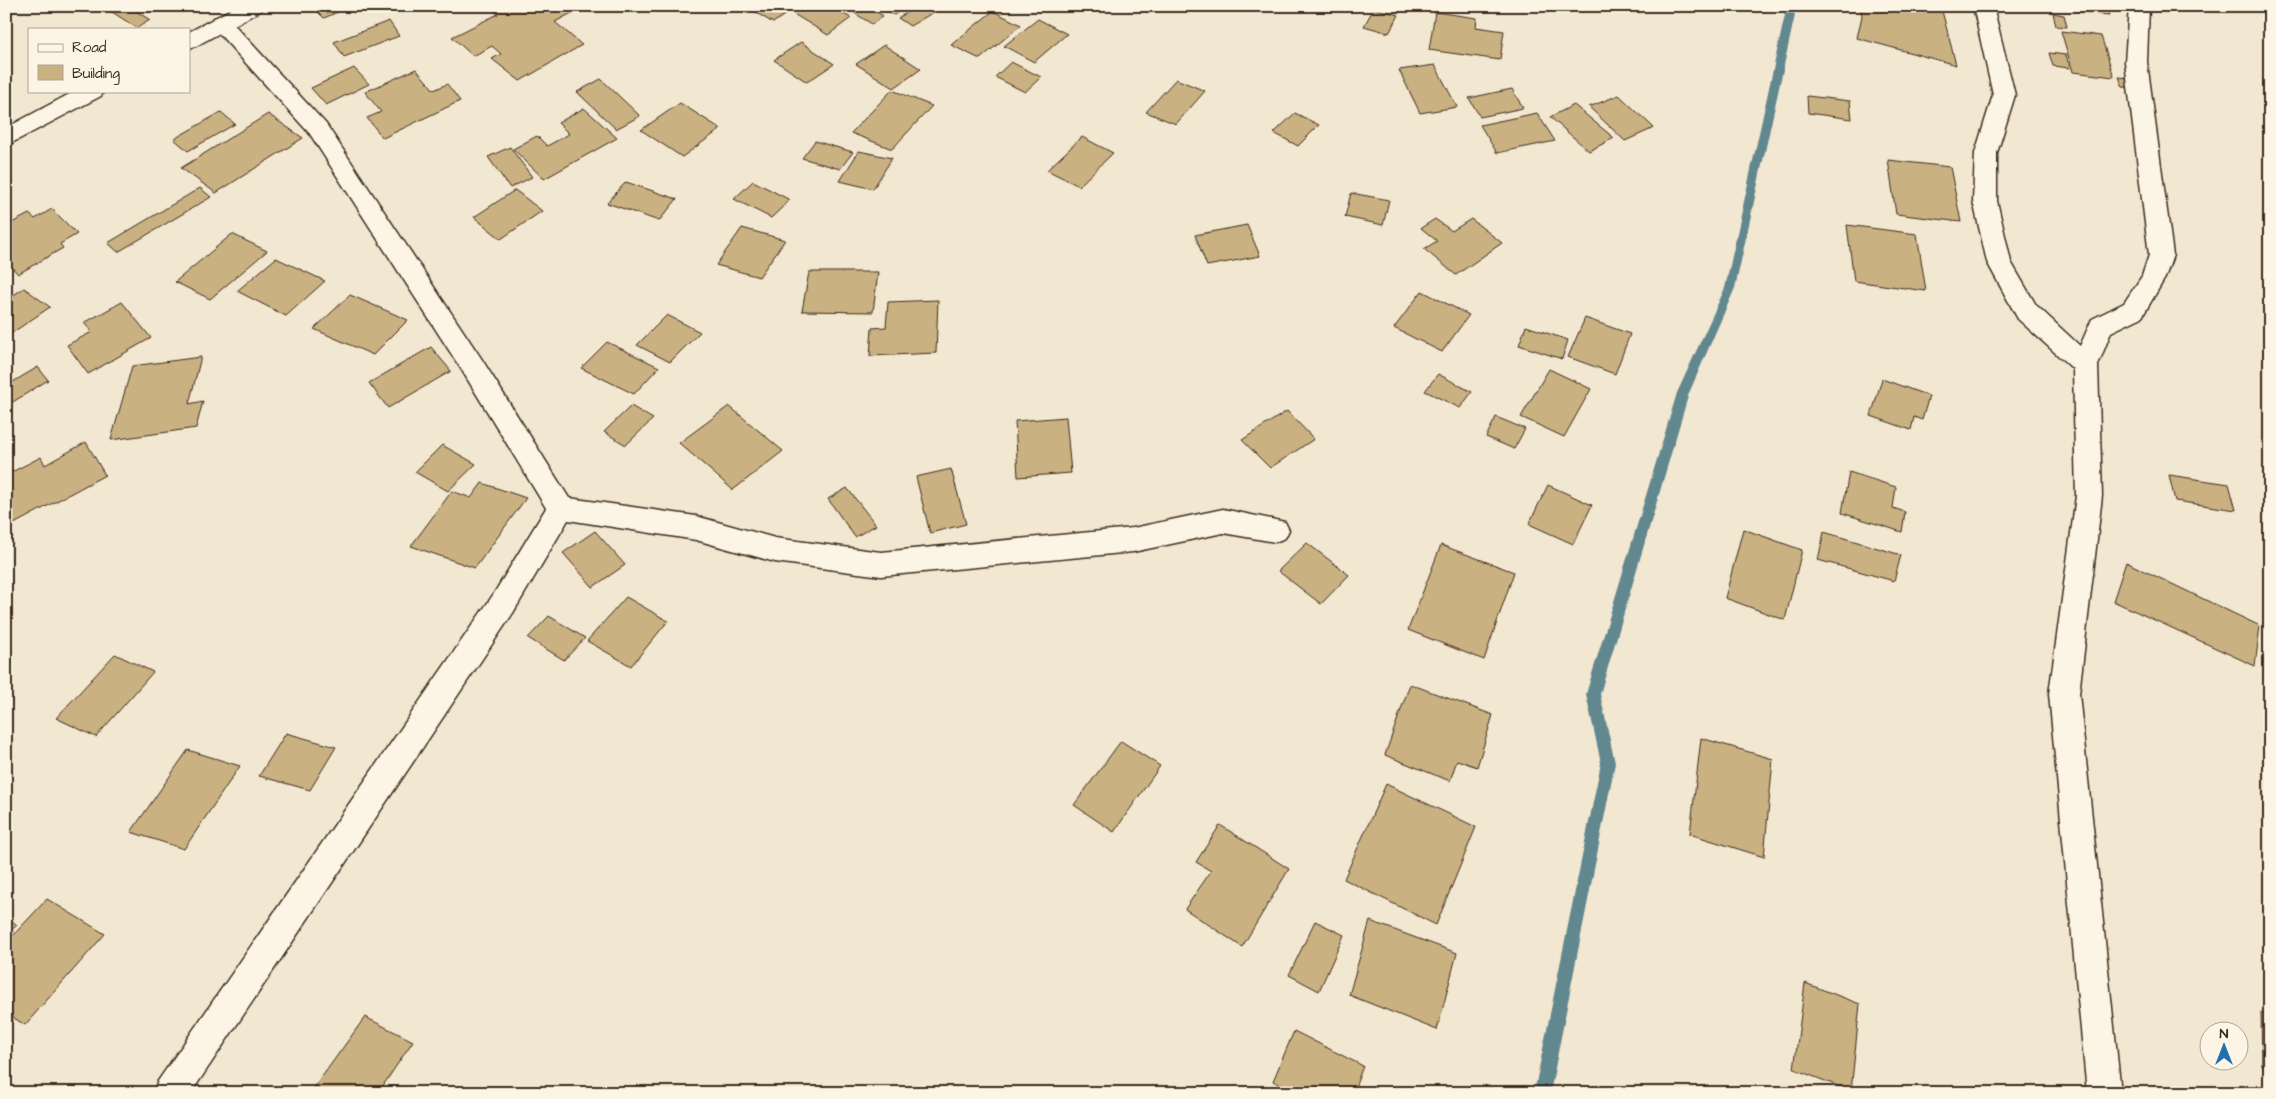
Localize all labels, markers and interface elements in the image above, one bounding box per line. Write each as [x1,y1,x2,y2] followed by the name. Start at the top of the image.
[28,28,190,92] legend
[72,37,107,58] text: Road
[72,63,120,85] text: Building
[2198,1022,2248,1072] north arrow
[2220,1024,2229,1044] text: N

